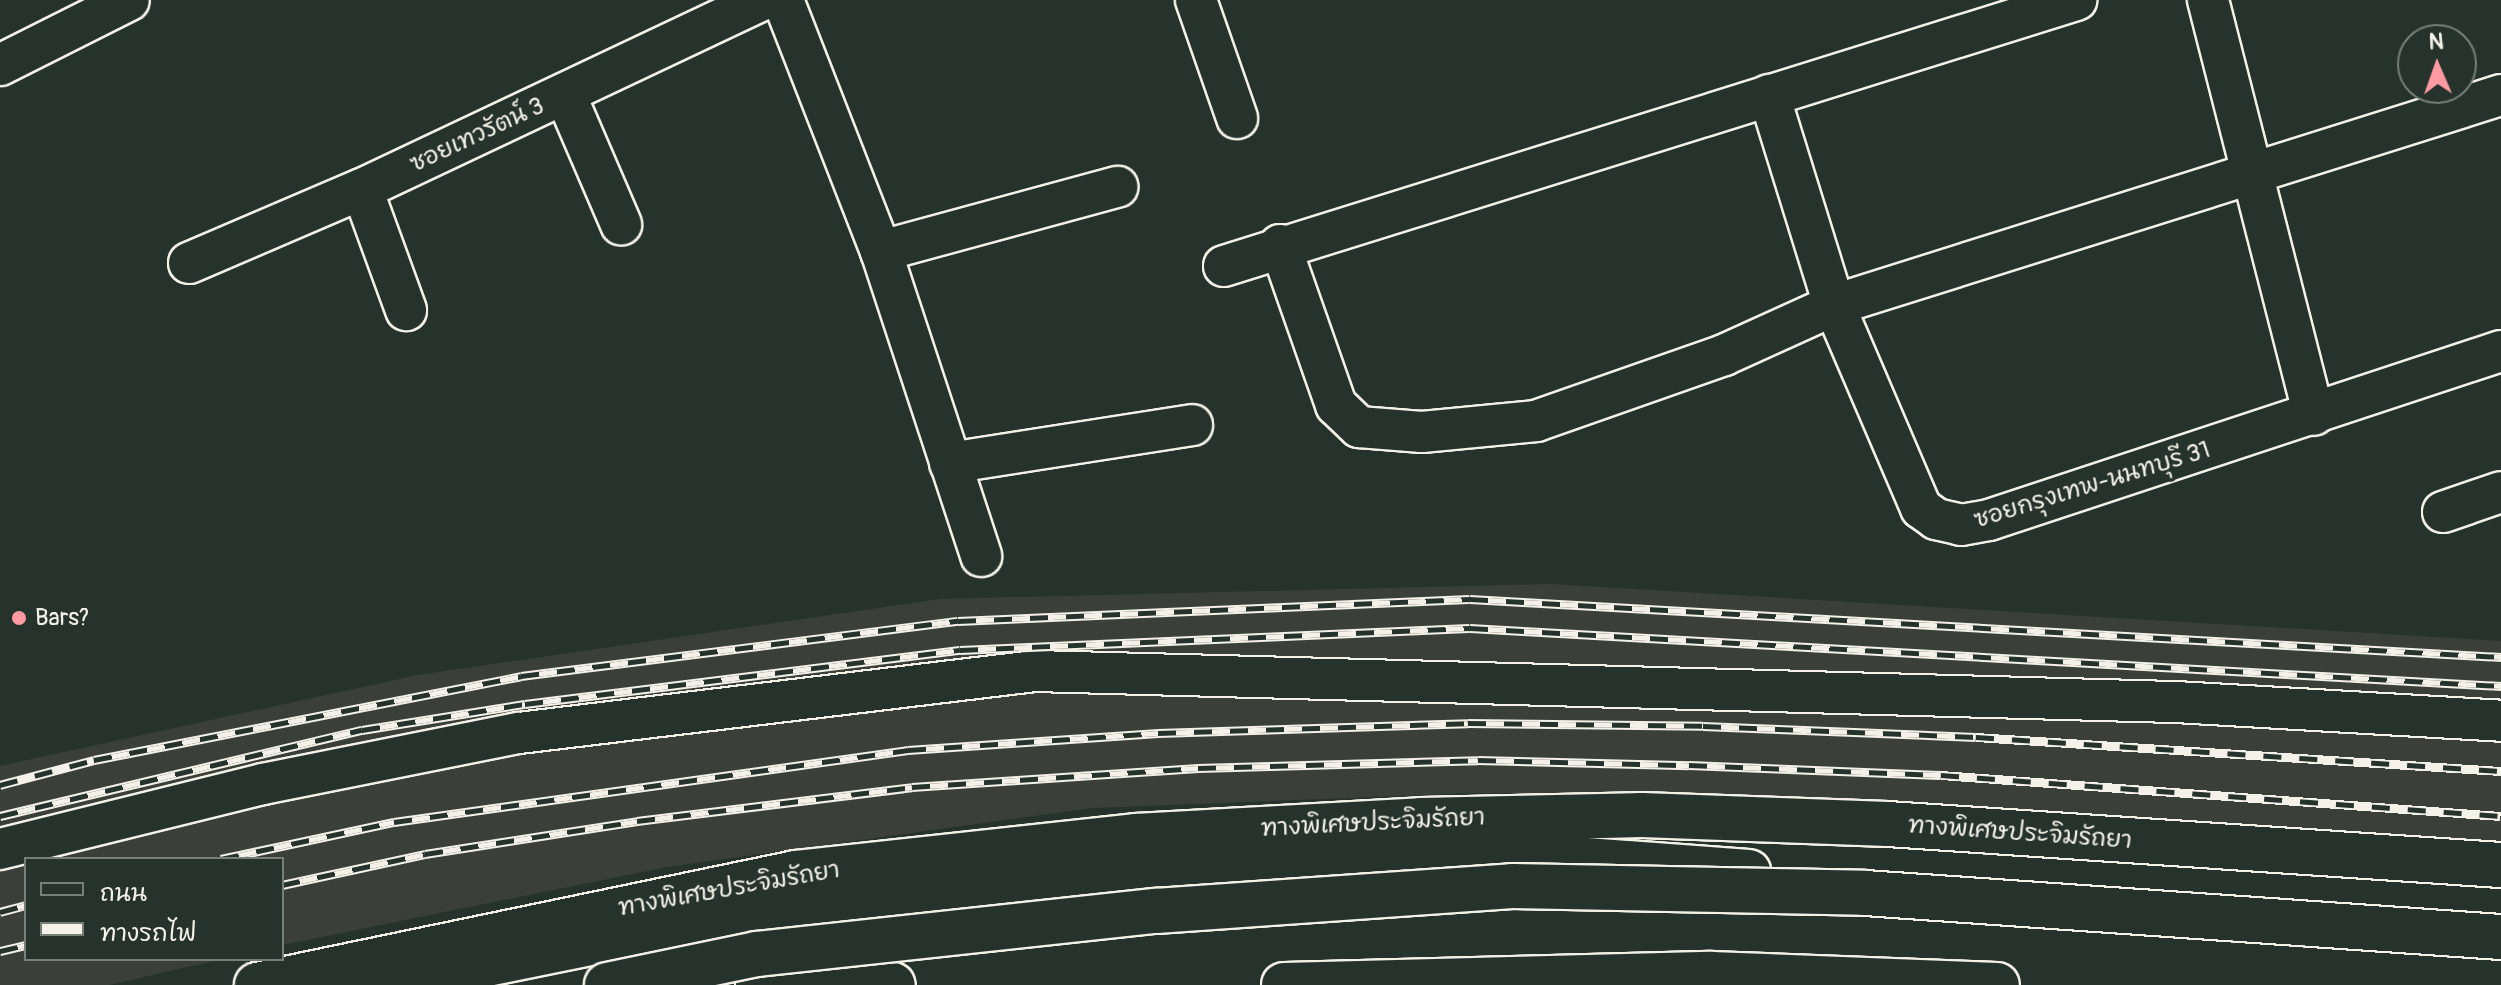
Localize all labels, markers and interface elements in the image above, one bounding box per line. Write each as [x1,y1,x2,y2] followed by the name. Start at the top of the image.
[2397,24,2477,104] north arrow
[2428,28,2444,56] text: N
[405,91,549,179] street label: ซอยเทวรัตน์ 3
[1970,435,2214,535] street label: ซอยกรุงเทพ-นนทบุรี 31
[35,604,90,632] place label: Bars?
[10,609,28,627] marker: Bars?
[1260,803,1486,843] street label: ทางพิเศษประจิมรัถยา
[1907,811,2133,855] street label: ทางพิเศษประจิมรัถยา
[616,855,842,923] street label: ทางพิเศษประจิมรัถยา
[24,857,284,961] legend
[100,879,147,908] text: ถนน
[100,919,197,948] text: ทางรถไฟ

